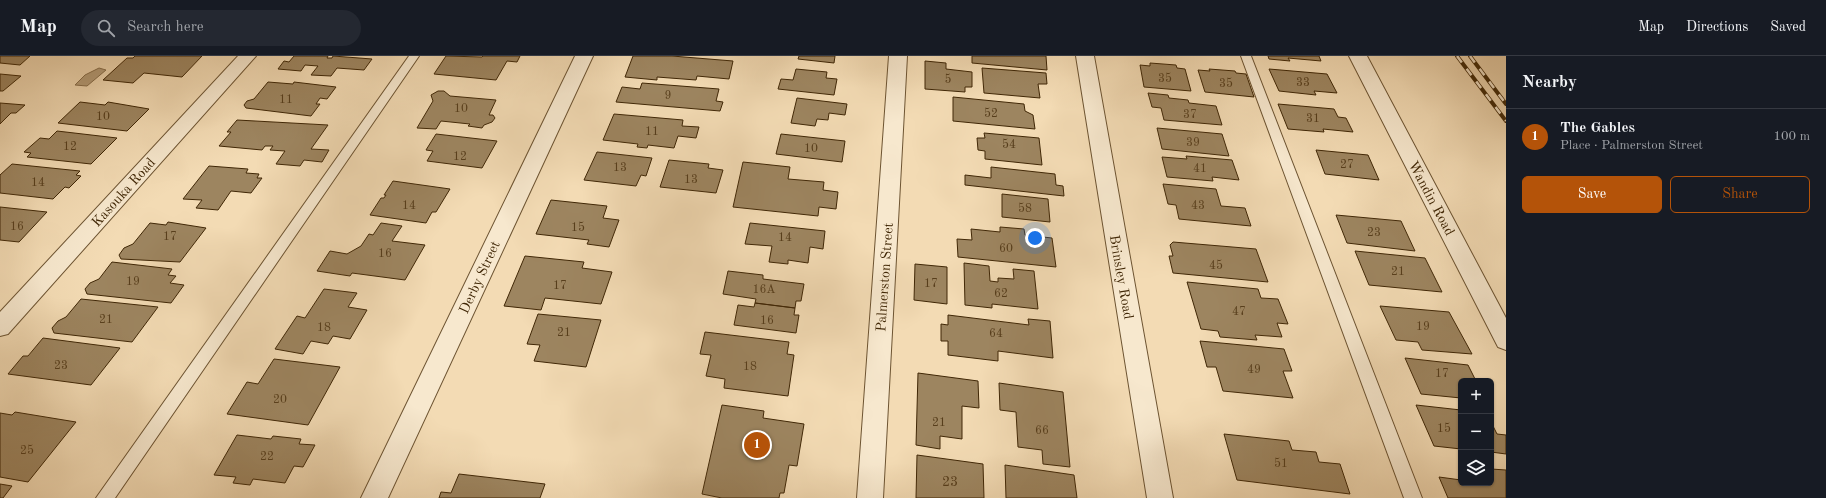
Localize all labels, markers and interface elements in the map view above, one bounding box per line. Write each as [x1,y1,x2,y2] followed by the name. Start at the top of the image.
[81,10,361,46] search box
[95,17,117,39] icon: search
[20,18,57,37] text: Map
[127,20,204,35] text: Search here
[1638,20,1664,34] text: Map
[1686,20,1748,34] text: Directions
[1770,20,1806,34] text: Saved
[1158,72,1172,85] house number: 35
[945,73,952,86] house number: 5
[1522,74,1577,91] text: Nearby
[1219,77,1233,90] house number: 35
[1296,77,1310,89] house number: 33
[665,90,671,102] house number: 9
[279,94,293,106] house number: 11
[454,103,468,115] house number: 10
[984,107,998,120] house number: 52
[1183,109,1197,121] house number: 37
[96,111,110,123] house number: 10
[1306,113,1320,125] house number: 31
[1560,121,1635,136] text: The Gables
[645,126,659,138] house number: 11
[1531,130,1539,143] text: 1
[1773,130,1810,143] text: 100 m
[1186,137,1200,149] house number: 39
[1002,138,1016,151] house number: 54
[1560,139,1703,152] text: Place · Palmerston Street
[63,141,77,153] house number: 12
[804,143,818,155] house number: 10
[453,151,467,163] house number: 12
[89,156,158,230] street label: Kasouka Road
[1340,159,1354,171] house number: 27
[1406,159,1457,238] street label: Wandin Road
[613,162,627,174] house number: 13
[1193,163,1207,175] house number: 41
[684,174,698,186] house number: 13
[1522,176,1662,213] button: Save
[1670,176,1810,213] button: Share
[31,177,45,189] house number: 14
[402,200,416,212] house number: 14
[1191,200,1205,212] house number: 43
[1018,202,1032,215] house number: 58
[10,221,24,233] house number: 16
[571,221,585,234] house number: 15
[874,222,896,332] street label: Palmerston Street
[1367,227,1381,239] house number: 23
[1025,228,1045,248] your location
[163,231,177,243] house number: 17
[778,232,792,244] house number: 14
[1107,234,1135,321] street label: Brinsley Road
[457,239,503,316] street label: Derby Street
[999,243,1013,255] house number: 60
[378,248,392,260] house number: 16
[1209,259,1223,272] house number: 45
[1391,266,1405,278] house number: 21
[126,276,140,288] house number: 19
[924,278,938,290] house number: 17
[553,280,567,292] house number: 17
[752,284,776,296] house number: 16A
[994,288,1008,300] house number: 62
[1232,306,1246,318] house number: 47
[99,314,113,326] house number: 21
[760,315,774,327] house number: 16
[1416,321,1430,333] house number: 19
[317,322,331,334] house number: 18
[557,327,571,339] house number: 21
[989,328,1003,340] house number: 64
[54,360,68,372] house number: 23
[743,361,757,373] house number: 18
[1247,364,1261,376] house number: 49
[1435,368,1449,380] house number: 17
[1458,378,1494,486] map controls
[1458,378,1494,414] button: +
[273,394,287,406] house number: 20
[1458,414,1494,450] button: −
[932,417,946,429] house number: 21
[1437,422,1451,435] house number: 15
[1035,425,1049,437] house number: 66
[744,430,770,460] pin: 1
[20,444,34,457] house number: 25
[1458,450,1494,486] button: layers
[260,451,274,463] house number: 22
[1274,457,1288,470] house number: 51
[942,475,958,489] house number: 23

